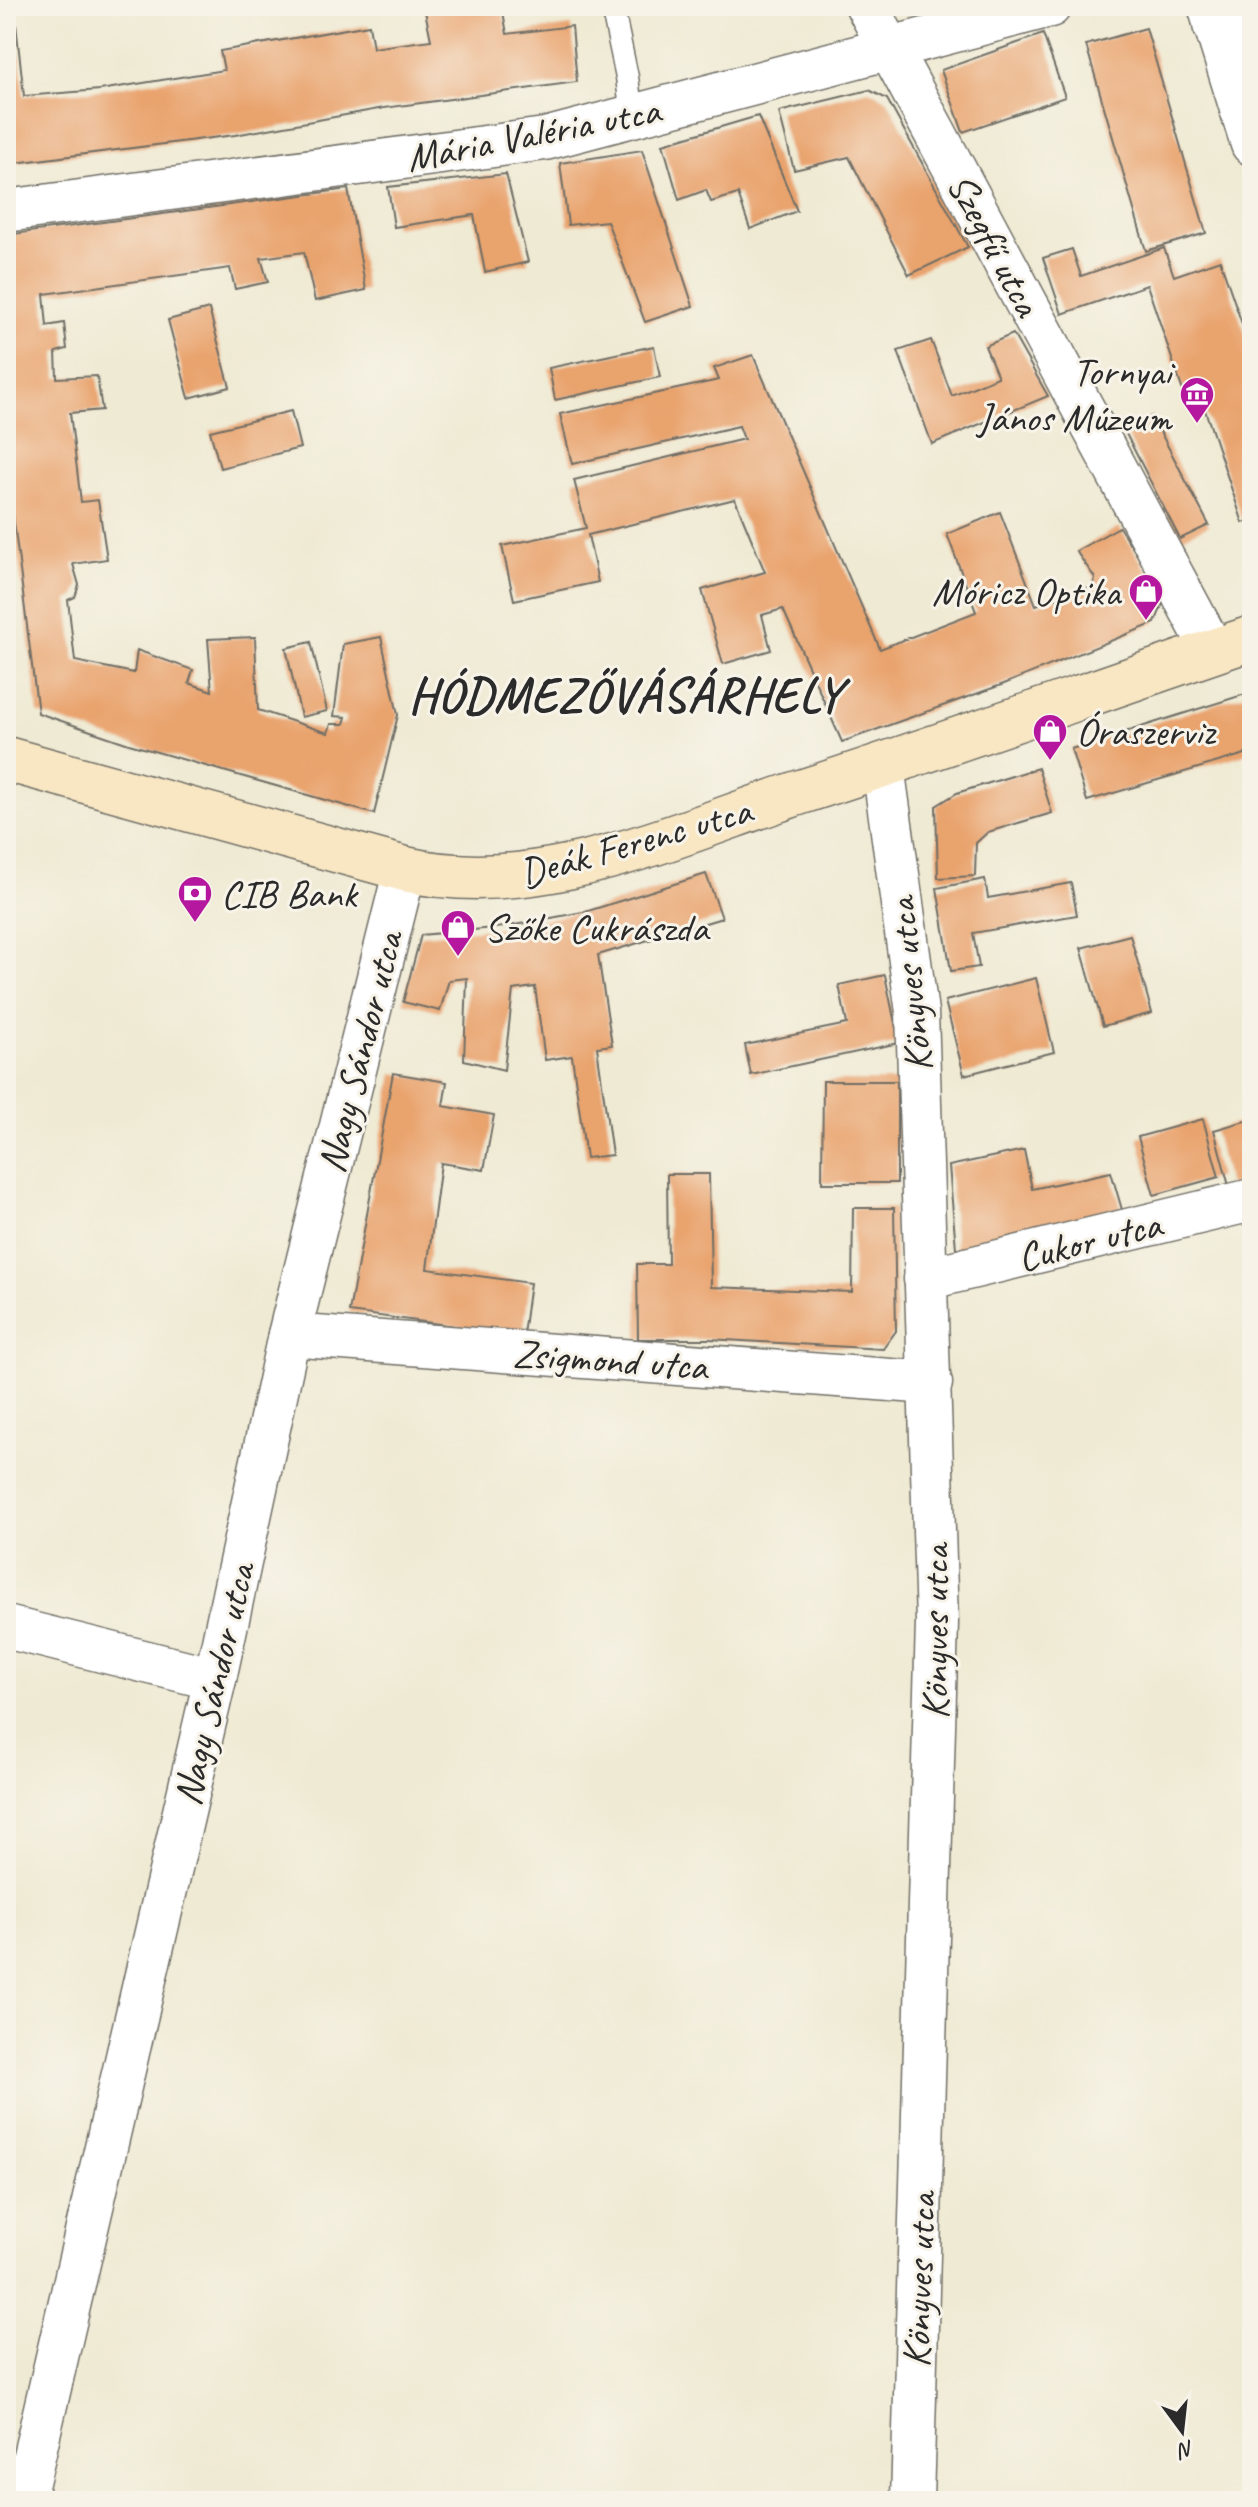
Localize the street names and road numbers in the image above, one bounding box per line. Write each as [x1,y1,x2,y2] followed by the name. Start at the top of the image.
[402,84,667,183] street label: Mária Valéria utca
[936,165,1054,327] street label: Szegfű utca
[514,784,759,899] street label: Deák Ferenc utca
[876,892,944,1074] street label: Könyves utca
[306,923,415,1178] street label: Nagy Sándor utca
[1012,1198,1169,1283] street label: Cukor utca
[511,1328,711,1392] street label: Zsigmond utca
[910,1541,960,1719] street label: Könyves utca
[162,1555,267,1810] street label: Nagy Sándor utca
[891,2188,947,2368] street label: Könyves utca

